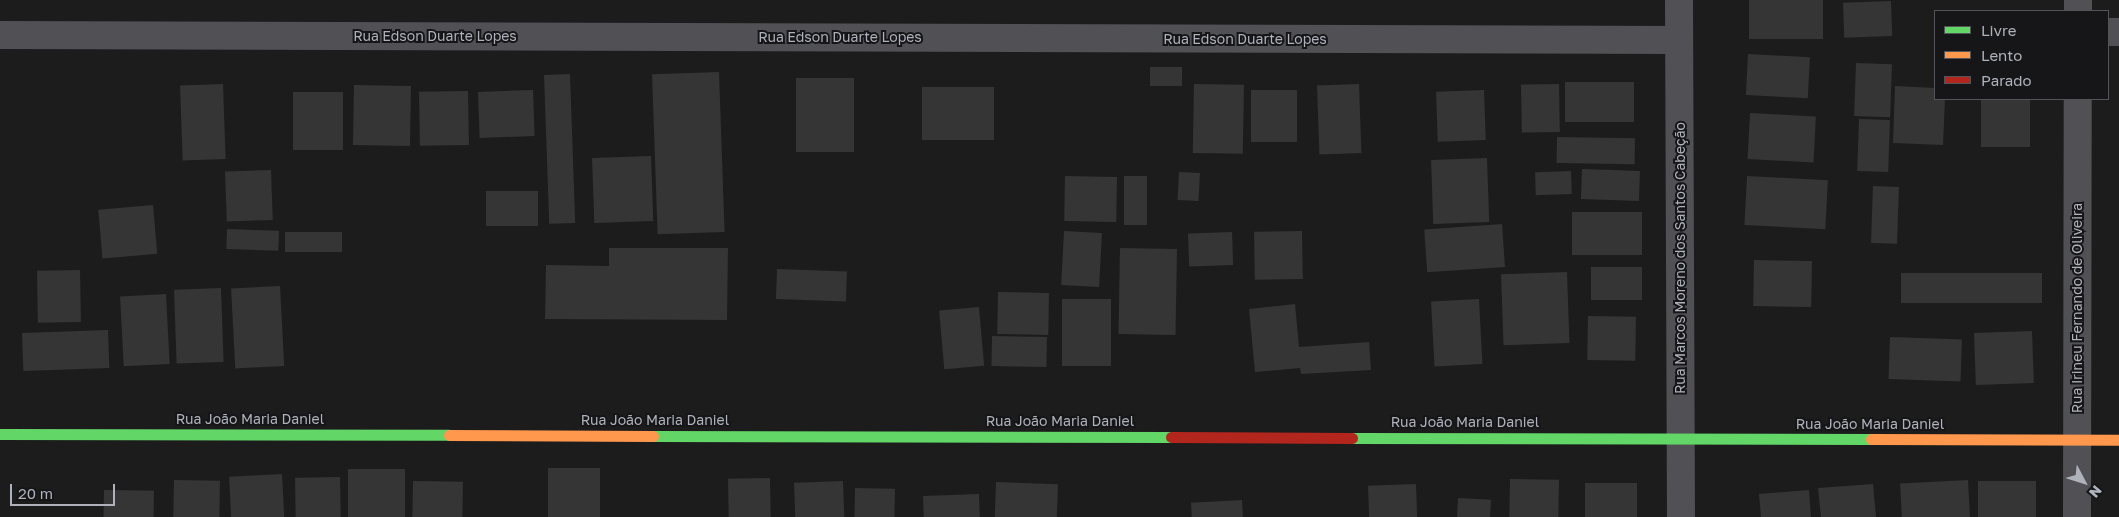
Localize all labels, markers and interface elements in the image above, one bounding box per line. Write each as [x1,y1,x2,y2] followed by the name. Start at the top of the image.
[1934,10,2109,100] legend
[1981,21,2016,39] text: Livre
[353,28,517,44] street label: Rua Edson Duarte Lopes
[758,29,922,45] street label: Rua Edson Duarte Lopes
[1163,31,1327,47] street label: Rua Edson Duarte Lopes
[1981,46,2022,64] text: Lento
[1981,71,2032,89] text: Parado
[1672,122,1688,394] street label: Rua Marcos Moreno dos Santos Cabeção
[2069,203,2085,413] street label: Rua Irineu Fernando de Oliveira
[176,411,324,427] street label: Rua João Maria Daniel
[581,412,729,428] street label: Rua João Maria Daniel
[986,413,1134,429] street label: Rua João Maria Daniel
[1391,414,1539,430] street label: Rua João Maria Daniel
[1796,416,1944,432] street label: Rua João Maria Daniel
[2059,457,2109,507] north arrow
[12,474,118,506] scale bar
[2086,482,2106,501] text: N
[18,484,53,502] text: 20 m

